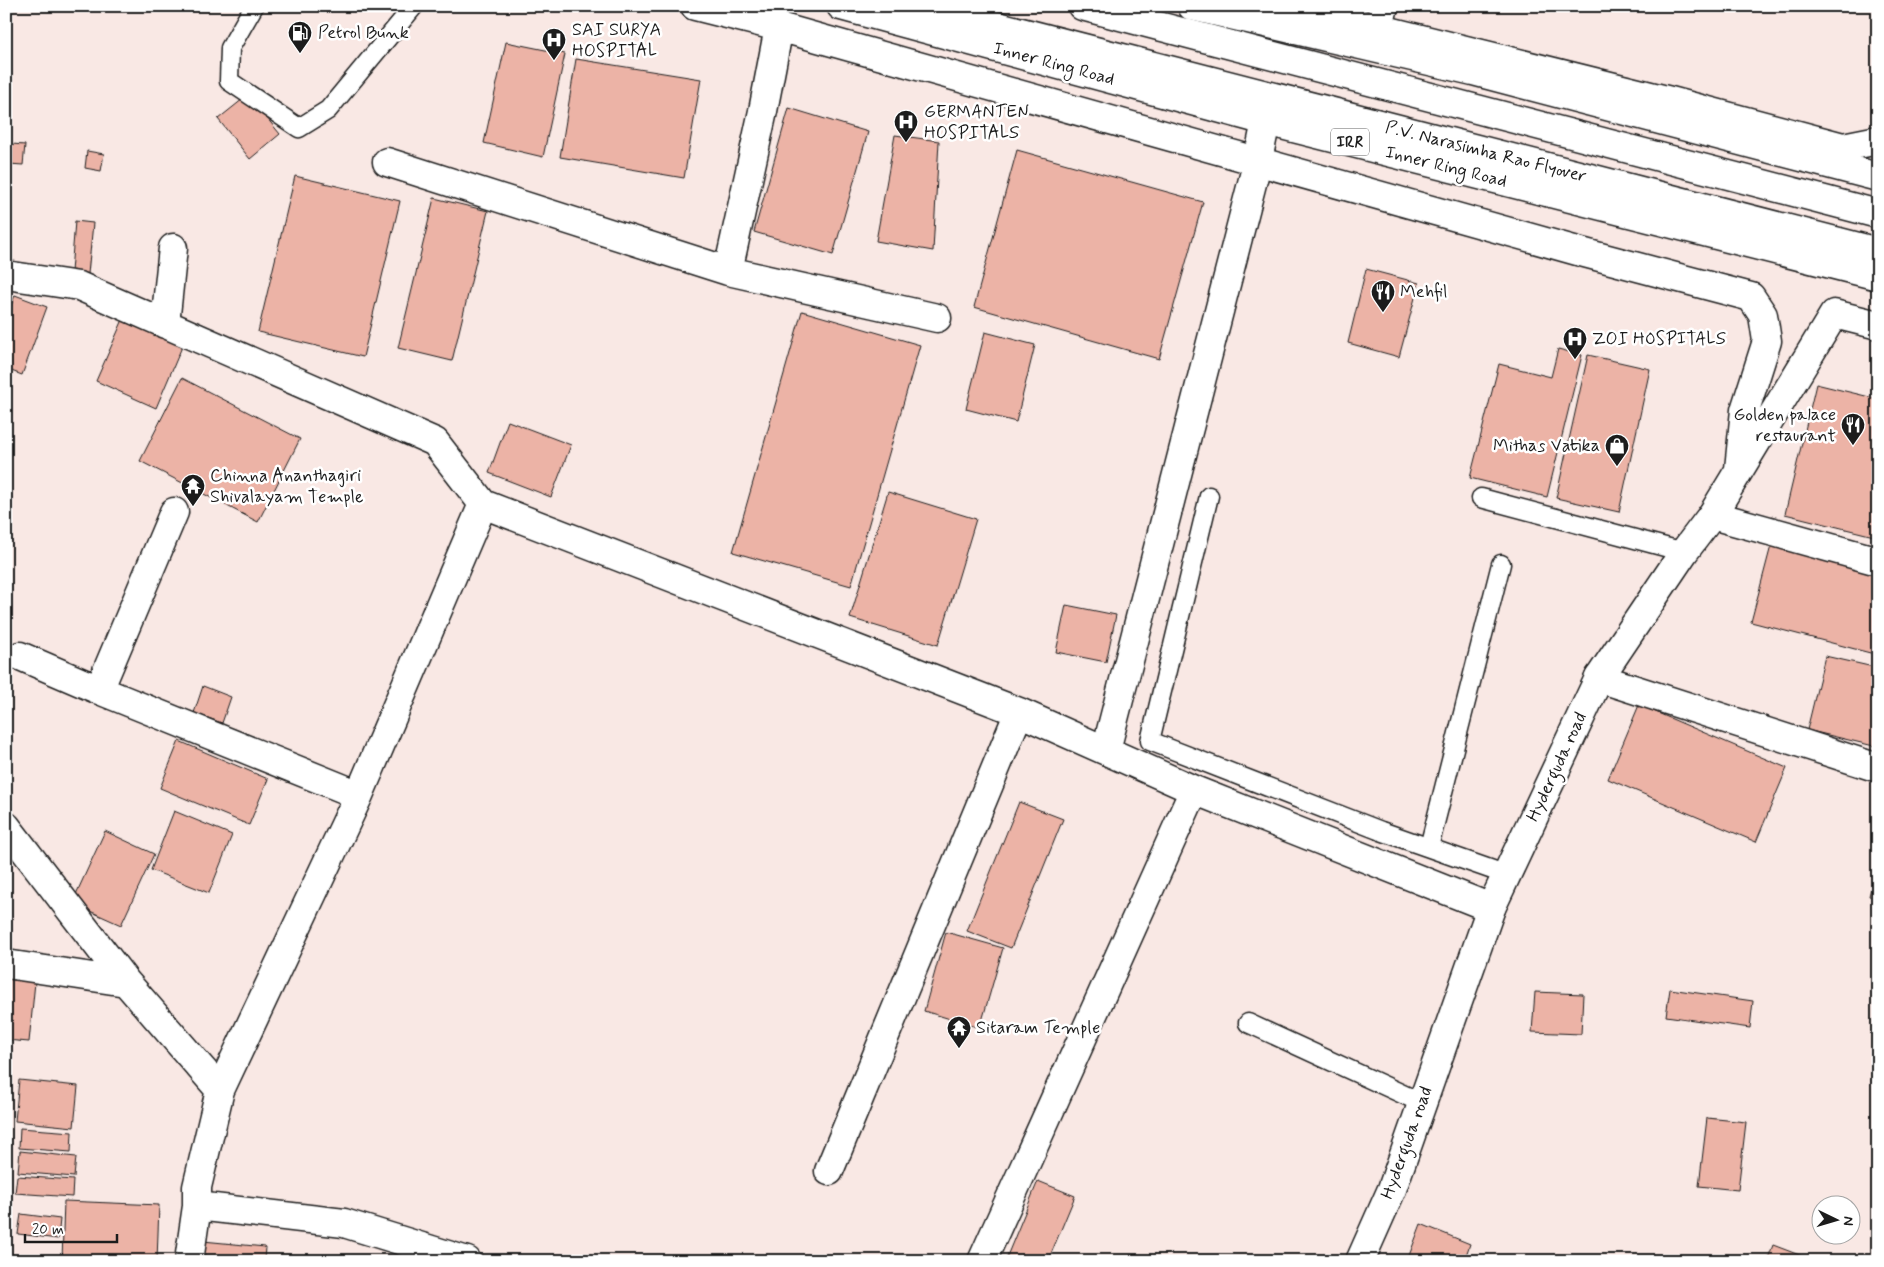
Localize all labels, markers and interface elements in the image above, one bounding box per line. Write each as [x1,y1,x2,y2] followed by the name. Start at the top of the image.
[572,18,661,63] place label: SAI SURYA HOSPITAL
[287,20,313,54] fuel station icon: Petrol Bunk
[318,21,409,45] place label: Petrol Bunk
[541,27,567,61] hospital icon: SAI SURYA HOSPITAL
[991,36,1117,93] street label: Inner Ring Road
[924,100,1029,145] place label: GERMANTEN HOSPITALS
[893,109,919,143] hospital icon: GERMANTEN HOSPITALS
[1383,115,1589,189] street label: P.V. Narasimha Rao Flyover
[1331,128,1369,156] road number: IRR
[1382,140,1509,195] street label: Inner Ring Road
[1370,279,1396,313] restaurant icon: Mehfil
[1400,280,1447,304] place label: Mehfil
[1562,326,1588,360] hospital icon: ZOI HOSPITALS
[1592,327,1726,351] place label: ZOI HOSPITALS
[1733,403,1836,448] place label: Golden palace restaurant
[1840,412,1866,446] restaurant icon: Golden palace restaurant
[1604,433,1630,467] shop icon: Mithas Vatika
[1493,434,1600,458] place label: Mithas Vatika
[210,464,363,509] place label: Chinna Ananthagiri Shivalayam Temple
[180,473,206,507] temple icon: Chinna Ananthagiri Shivalayam Temple
[1521,708,1595,827] street label: Hyderguda road
[946,1015,972,1049] temple icon: Sitaram Temple
[976,1016,1100,1040] place label: Sitaram Temple
[1375,1083,1440,1203] street label: Hyderguda road
[1812,1194,1862,1244] north arrow
[25,1212,118,1244] scale bar
[1839,1216,1857,1226] text: N
[32,1220,64,1240] text: 20 m

